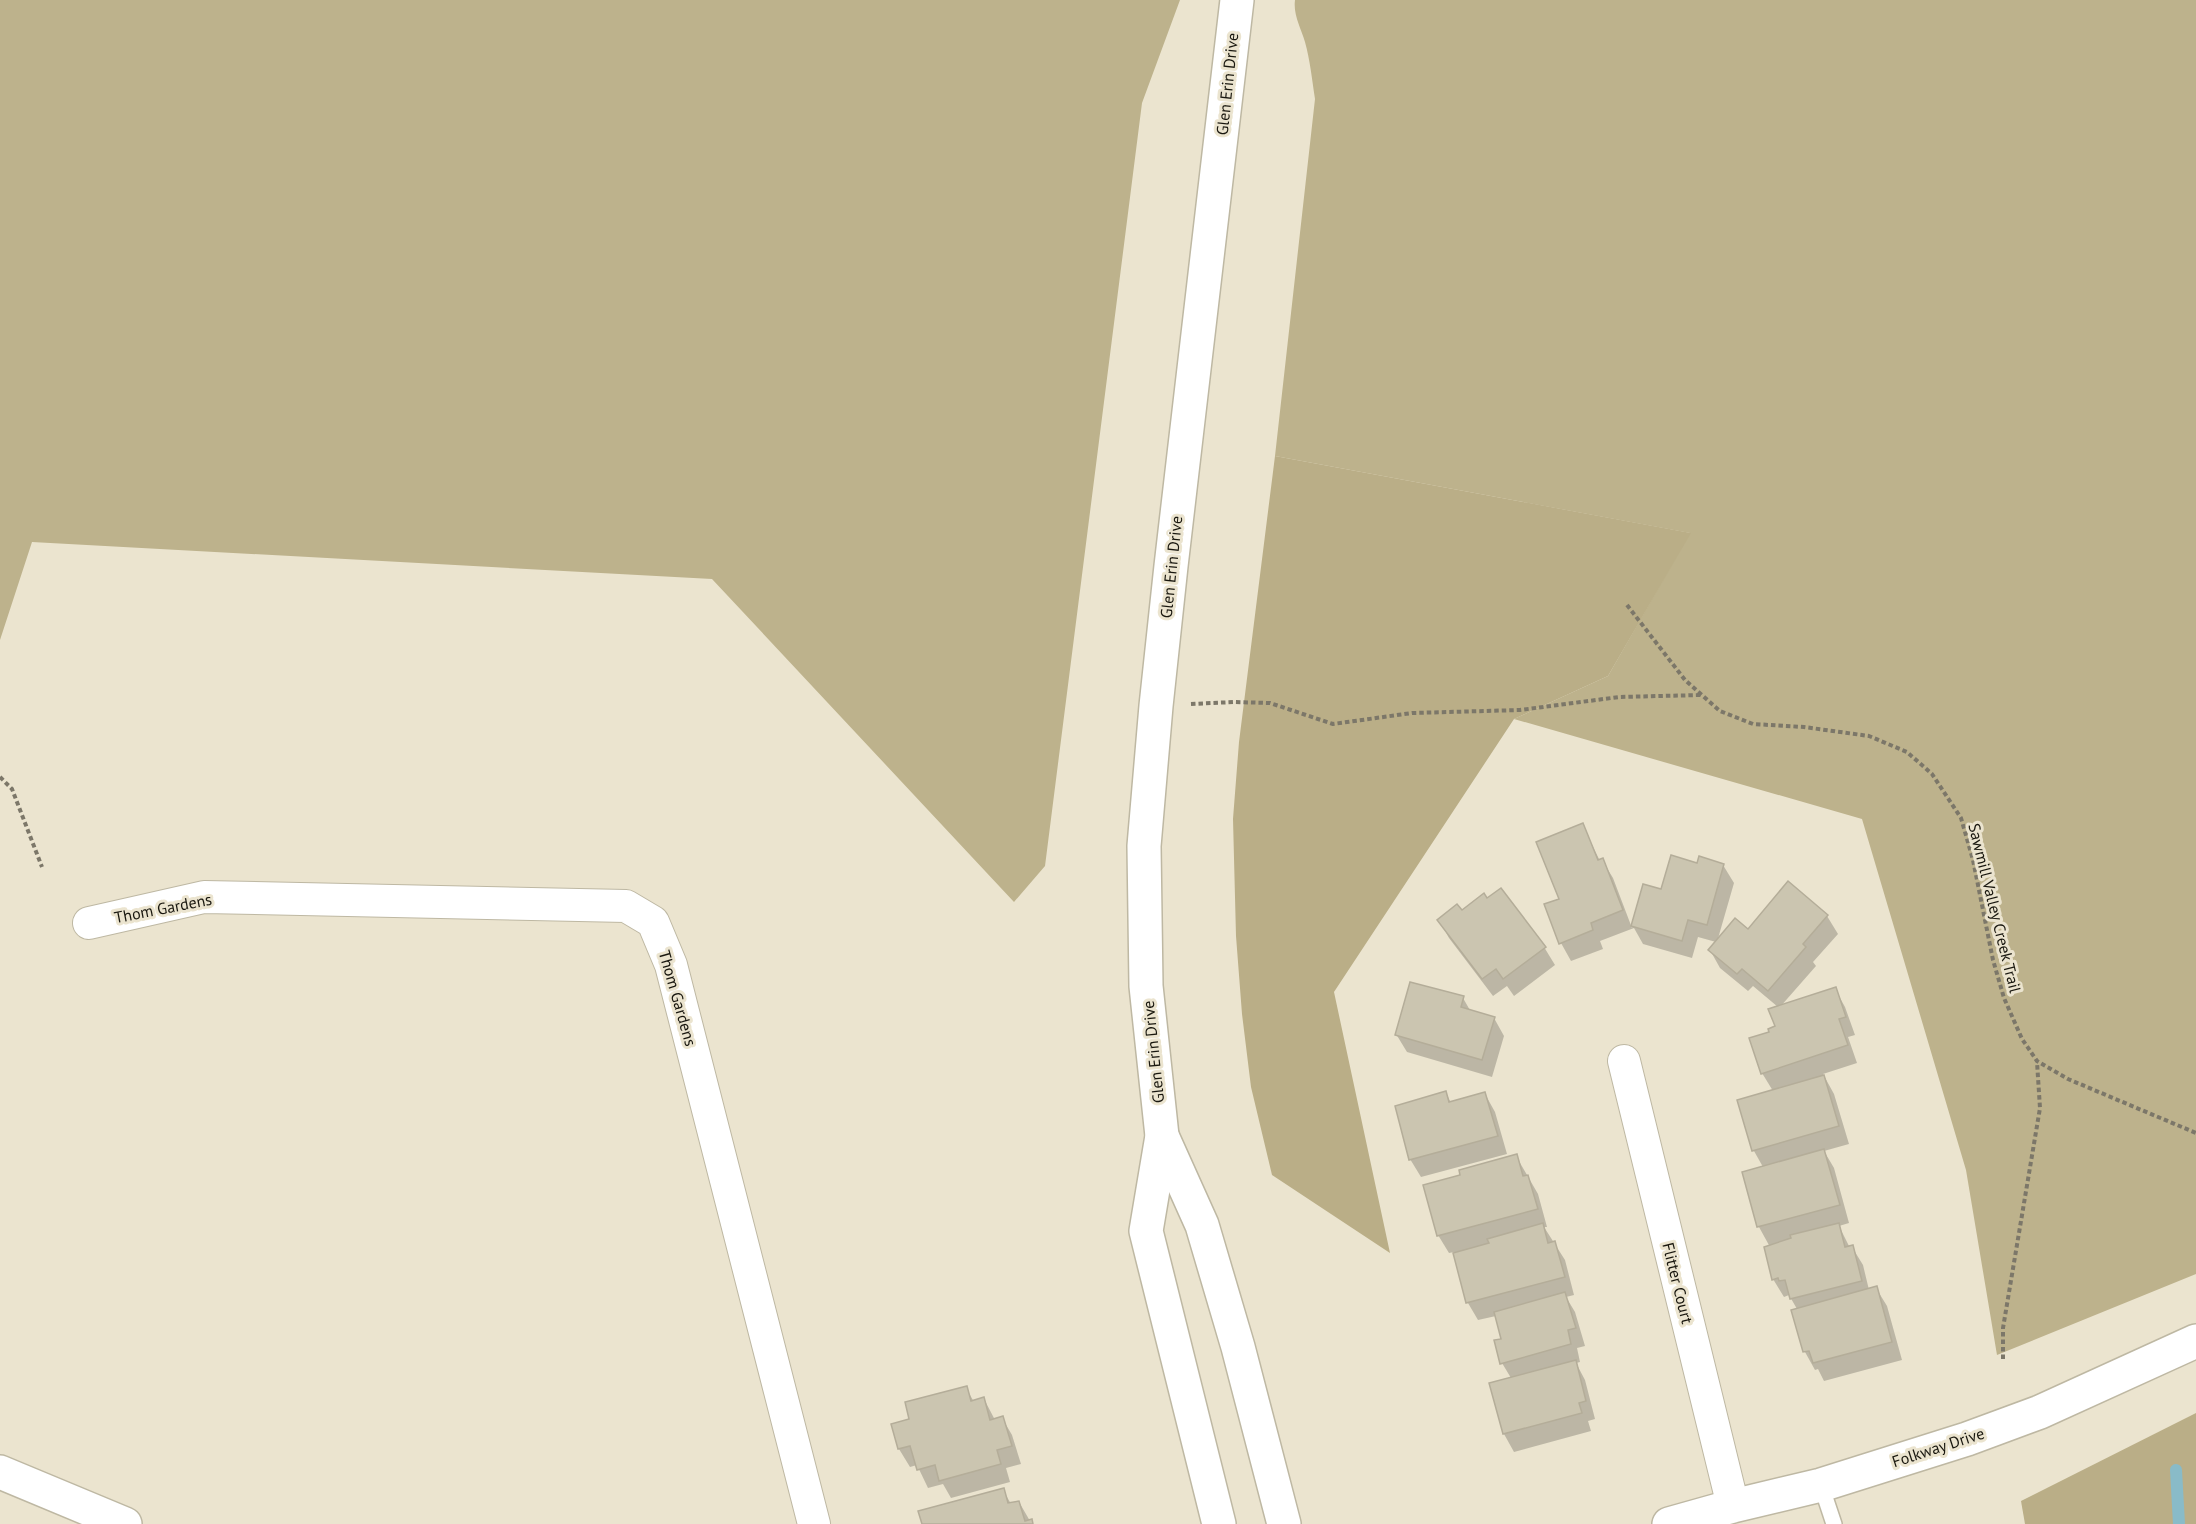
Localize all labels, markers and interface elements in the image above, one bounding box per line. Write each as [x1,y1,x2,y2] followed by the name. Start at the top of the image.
[1212,32,1242,136] street label: Glen Erin Drive
[1156,515,1186,619] street label: Glen Erin Drive
[1964,821,2026,995] street label: Sawmill Valley Creek Trail
[113,889,214,927] street label: Thom Gardens
[655,948,701,1049] street label: Thom Gardens
[1138,1000,1168,1104] street label: Glen Erin Drive
[1658,1240,1698,1326] street label: Flitter Court
[1889,1423,1987,1471] street label: Folkway Drive

